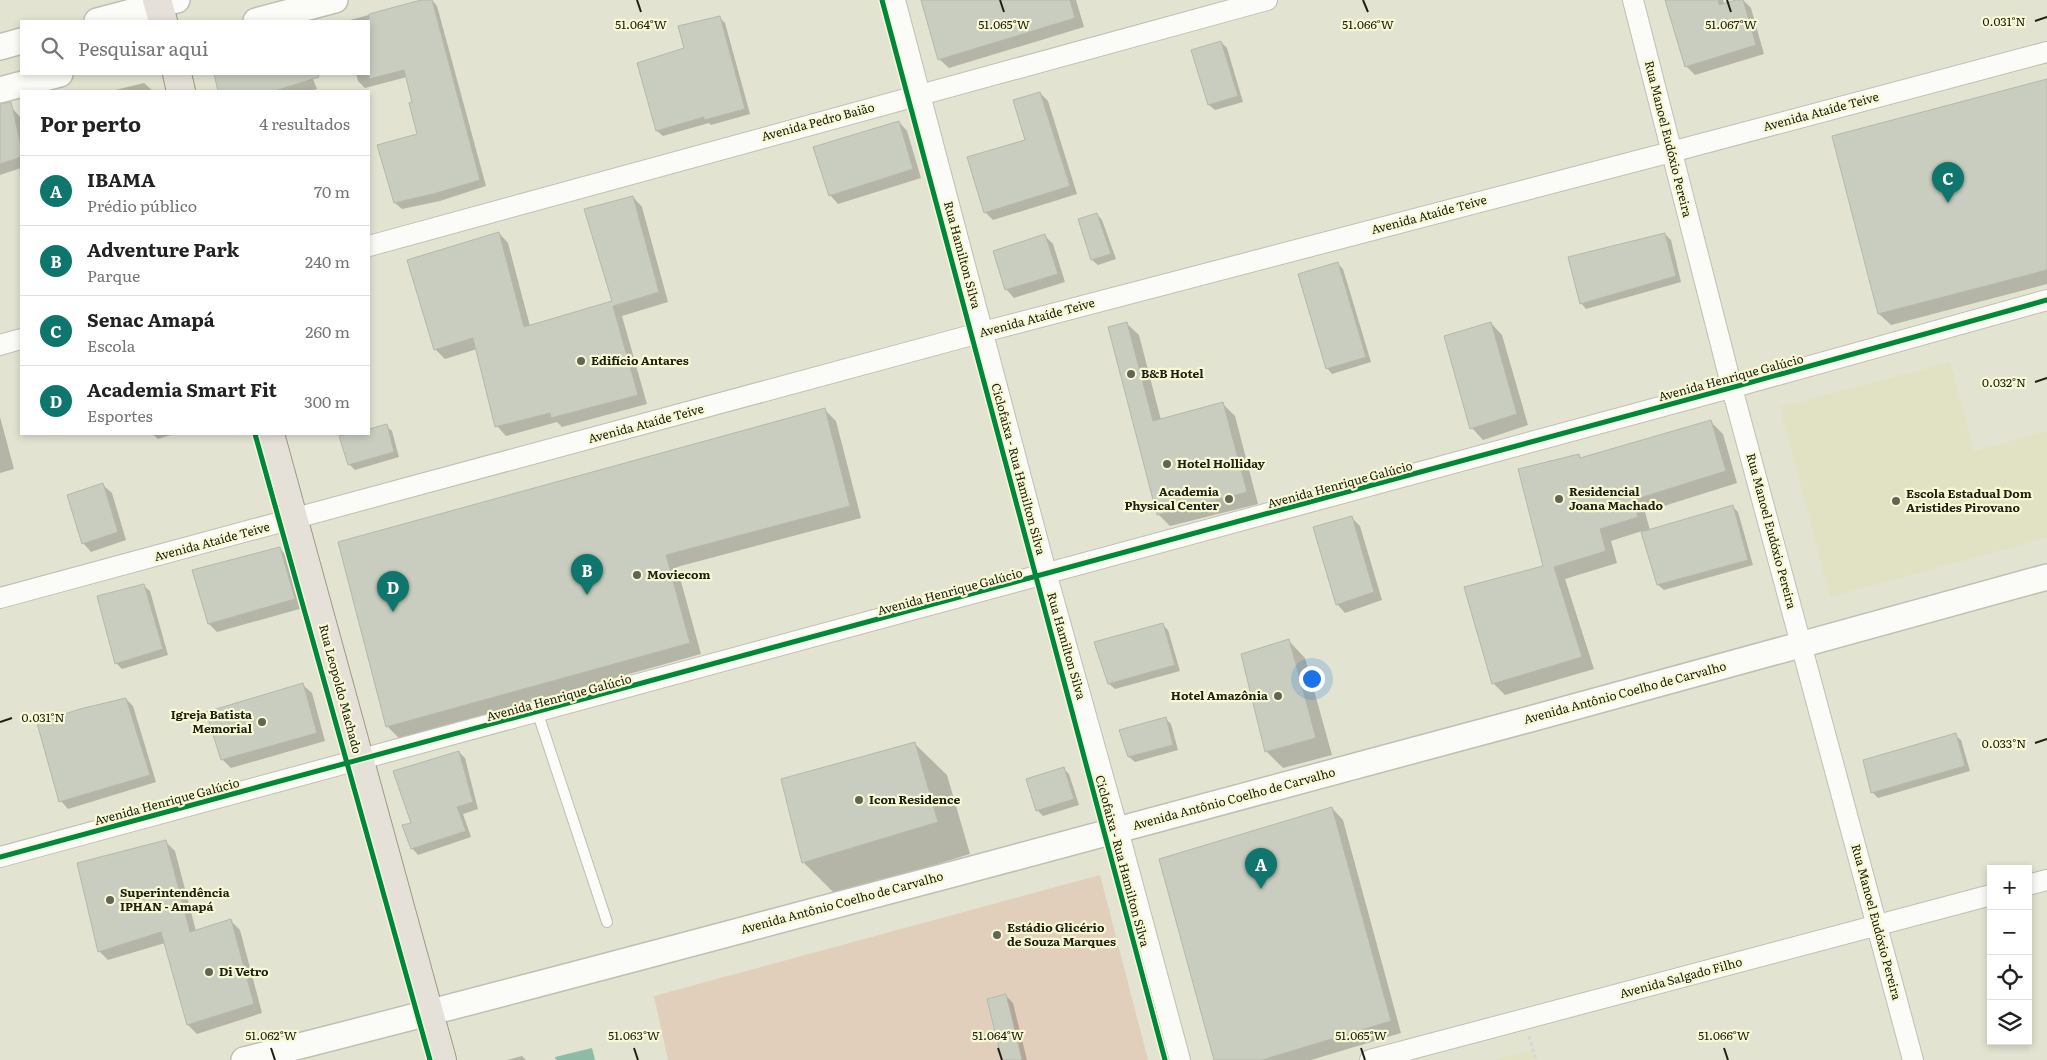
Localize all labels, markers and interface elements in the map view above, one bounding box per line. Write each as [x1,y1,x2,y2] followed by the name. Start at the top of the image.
[1982,12,2026,30] text: 0.031°N
[615,15,667,33] text: 51.064°W
[978,15,1030,33] text: 51.065°W
[1342,15,1394,33] text: 51.066°W
[1705,15,1757,33] text: 51.067°W
[20,20,370,75] search box
[38,34,66,62] icon: search
[78,34,208,62] text: Pesquisar aqui
[1641,59,1697,219] street label: Rua Manoel Eudóxio Pereira
[1761,87,1881,135] street label: Avenida Ataíde Teive
[759,97,876,145] street label: Avenida Pedro Baião
[40,107,141,138] text: Por perto
[259,111,350,135] text: 4 resultados
[1932,162,1964,203] pin: C
[87,165,155,193] text: IBAMA
[50,179,62,203] text: A
[314,179,350,203] text: 70 m
[1369,190,1489,238] street label: Avenida Ataíde Teive
[87,193,197,217] text: Prédio público
[940,199,986,311] street label: Rua Hamilton Silva
[87,235,239,263] text: Adventure Park
[50,249,62,273] text: B
[305,249,350,273] text: 240 m
[87,263,140,287] text: Parque
[977,293,1097,341] street label: Avenida Ataíde Teive
[87,305,215,333] text: Senac Amapá
[50,319,62,343] text: C
[305,319,350,343] text: 260 m
[87,333,135,357] text: Escola
[1656,349,1805,405] street label: Avenida Henrique Galúcio
[591,351,689,369] place label: Edifício Antares
[575,355,587,367] marker: Edifício Antares
[1141,364,1204,382] place label: B&B Hotel
[1125,368,1137,380] marker: B&B Hotel
[1982,373,2026,391] text: 0.032°N
[87,375,277,403] text: Academia Smart Fit
[987,381,1051,557] street label: Ciclofaixa - Rua Hamilton Silva
[50,389,62,413] text: D
[304,389,350,413] text: 300 m
[586,399,706,447] street label: Avenida Ataíde Teive
[87,403,153,427] text: Esportes
[1742,451,1802,611] street label: Rua Manoel Eudóxio Pereira
[1177,454,1266,472] place label: Hotel Holliday
[1265,456,1414,512] street label: Avenida Henrique Galúcio
[1161,458,1173,470] marker: Hotel Holliday
[1124,482,1219,514] place label: Academia Physical Center
[1569,482,1664,514] place label: Residencial Joana Machado
[1906,484,2032,516] place label: Escola Estadual Dom Aristides Pirovano
[1223,493,1235,505] marker: Academia Physical Center
[1553,493,1565,505] marker: Residencial Joana Machado
[1890,495,1902,507] marker: Escola Estadual Dom Aristides Pirovano
[152,517,272,565] street label: Avenida Ataíde Teive
[571,554,603,595] pin: B
[875,563,1024,619] street label: Avenida Henrique Galúcio
[647,565,710,583] place label: Moviecom
[631,569,643,581] marker: Moviecom
[377,571,409,612] pin: D
[1043,590,1091,702] street label: Rua Hamilton Silva
[315,622,367,755] street label: Rua Leopoldo Machado
[1521,656,1728,728] street label: Avenida Antônio Coelho de Carvalho
[1299,666,1325,692] your location
[484,669,633,725] street label: Avenida Henrique Galúcio
[1171,686,1268,704] place label: Hotel Amazônia
[1272,690,1284,702] marker: Hotel Amazônia
[171,705,253,737] place label: Igreja Batista Memorial
[21,708,65,726] text: 0.031°N
[256,716,268,728] marker: Igreja Batista Memorial
[1982,734,2026,752] text: 0.033°N
[1130,762,1337,834] street label: Avenida Antônio Coelho de Carvalho
[92,773,241,829] street label: Avenida Henrique Galúcio
[1091,773,1155,949] street label: Ciclofaixa - Rua Hamilton Silva
[869,790,961,808] place label: Icon Residence
[853,794,865,806] marker: Icon Residence
[1847,842,1907,1002] street label: Rua Manoel Eudóxio Pereira
[1245,848,1277,889] pin: A
[1987,865,2032,1045] map controls
[1987,865,2032,910] button: +
[738,866,945,938] street label: Avenida Antônio Coelho de Carvalho
[120,883,230,915] place label: Superintendência IPHAN - Amapá
[104,894,116,906] marker: Superintendência IPHAN - Amapá
[1987,910,2032,955] button: −
[1007,918,1116,950] place label: Estádio Glicério de Souza Marques
[991,929,1003,941] marker: Estádio Glicério de Souza Marques
[1617,952,1744,1002] street label: Avenida Salgado Filho
[1987,955,2032,1000] button: locate
[219,962,269,980] place label: Di Vetro
[203,966,215,978] marker: Di Vetro
[1987,1000,2032,1045] button: layers
[245,1026,297,1044] text: 51.062°W
[608,1026,660,1044] text: 51.063°W
[972,1026,1024,1044] text: 51.064°W
[1335,1026,1387,1044] text: 51.065°W
[1698,1026,1750,1044] text: 51.066°W

